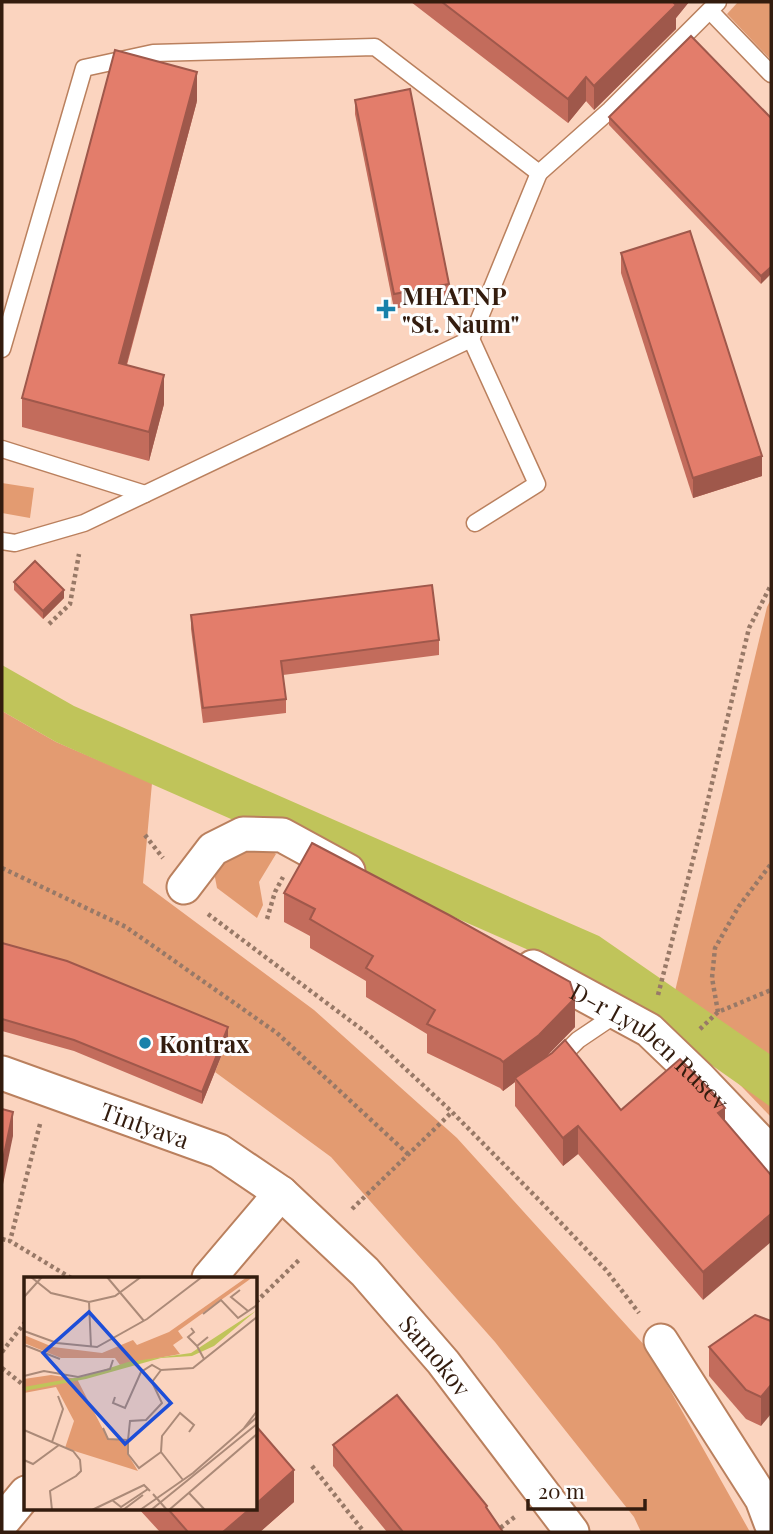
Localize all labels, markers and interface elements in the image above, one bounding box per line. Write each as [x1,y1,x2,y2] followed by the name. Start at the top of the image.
[402,279,519,339] place label: MHATNP "St. Naum"
[376,299,396,319] marker: MHATNP "St. Naum"
[565,974,737,1117] street label: D-r Lyuben Rusev
[159,1027,249,1059] place label: Kontrax
[137,1035,153,1051] marker: Kontrax
[96,1094,194,1155] street label: Tintyava
[24,1277,257,1510] inset map
[393,1308,479,1402] street label: Samokov
[528,1468,645,1512] scale bar
[538,1476,585,1504] text: 20 m

